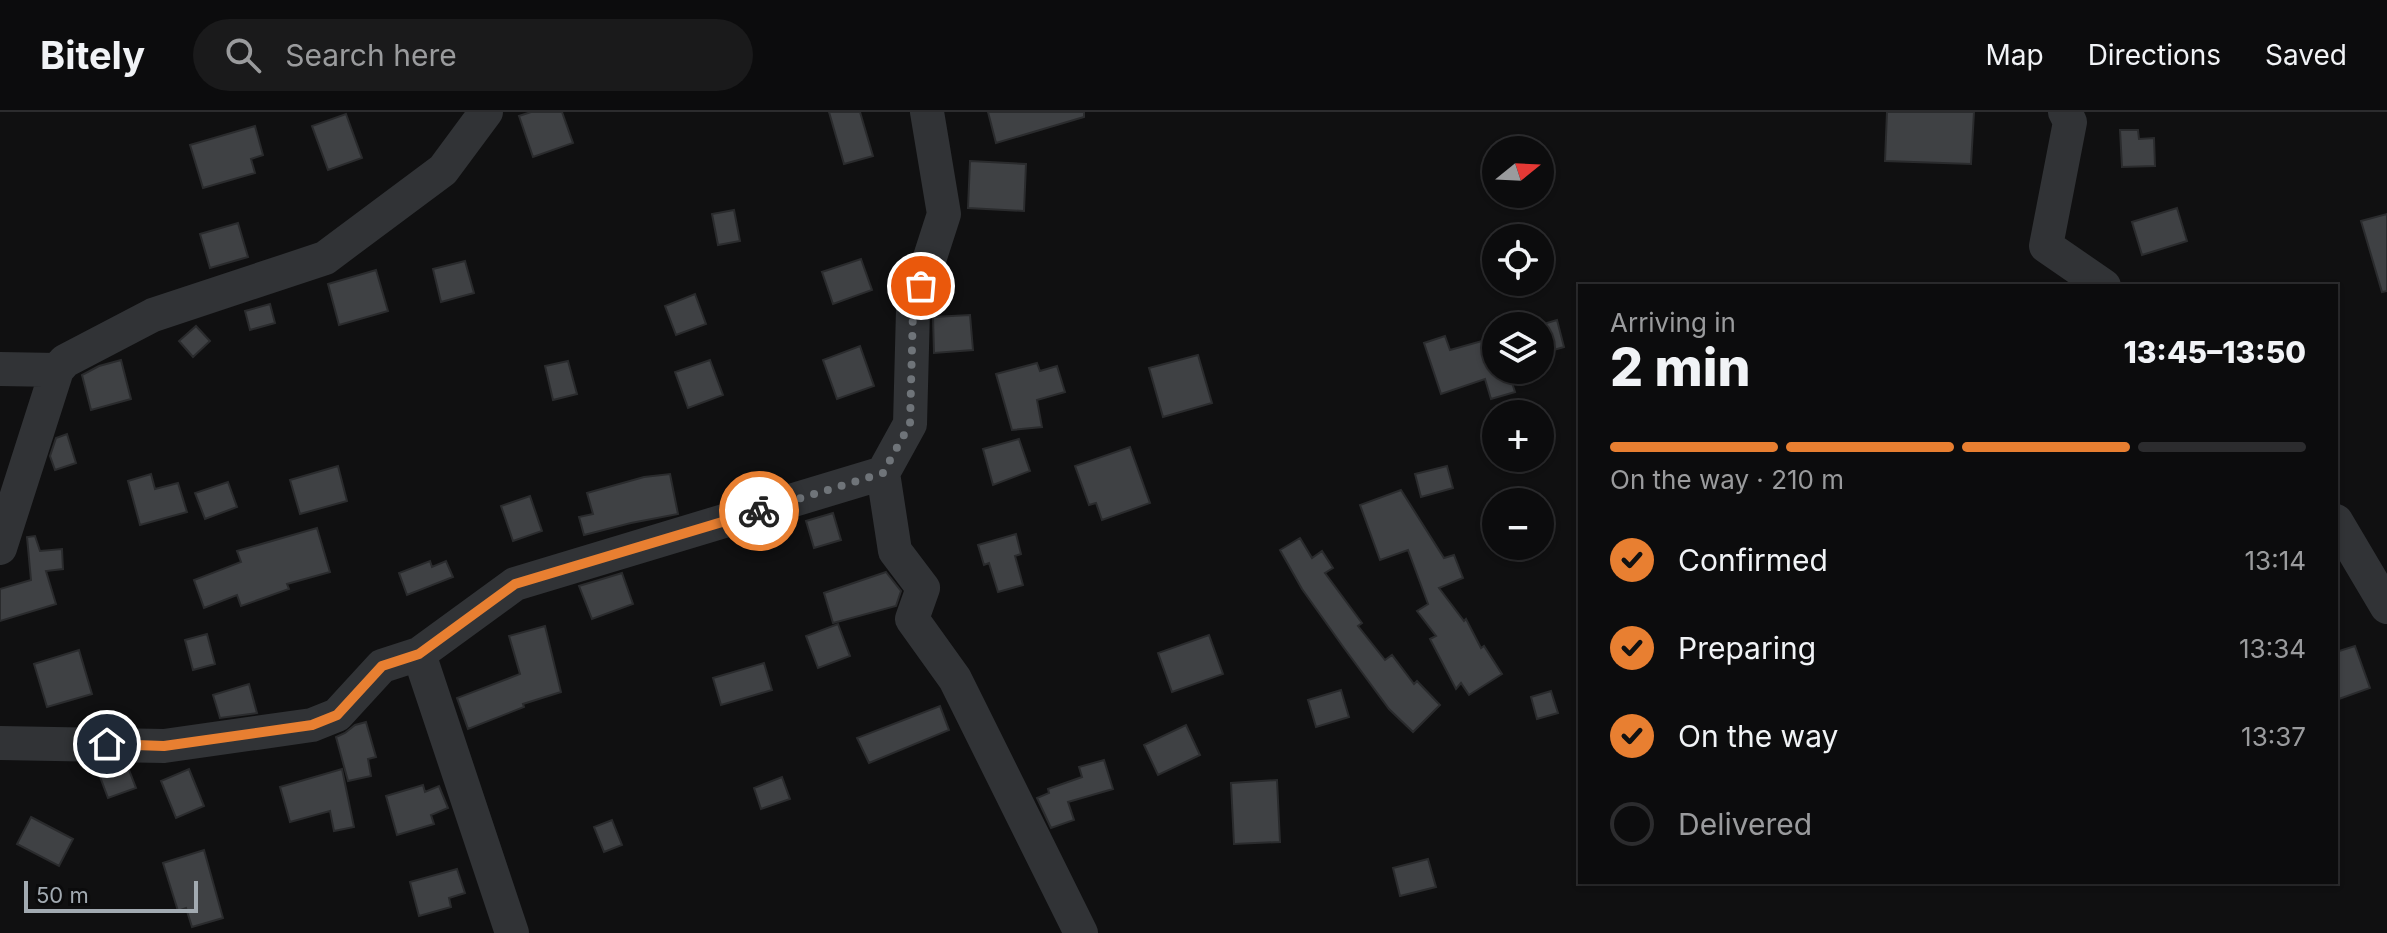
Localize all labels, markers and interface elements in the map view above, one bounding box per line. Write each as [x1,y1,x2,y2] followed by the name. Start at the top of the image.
[193,19,753,91] search box
[40,32,145,78] text: Bitely
[221,33,265,77] icon: search
[285,37,457,73] text: Search here
[1985,38,2044,72] text: Map
[2088,38,2221,72] text: Directions
[2265,38,2347,72] text: Saved
[1482,136,1554,208] north arrow
[1482,136,1554,560] map controls
[1482,224,1554,296] button: locate
[887,252,955,320] pin
[899,264,943,308] icon: bag
[1610,307,1736,338] text: Arriving in
[1482,312,1554,384] button: layers
[2123,334,2306,370] text: 13:45–13:50
[1610,336,1751,399] text: 2 min
[1482,400,1554,472] button: +
[1610,464,1844,495] text: On the way · 210 m
[719,471,799,551] courier
[1482,488,1554,560] button: −
[737,489,781,533] icon: bike
[1610,538,1654,582] icon: check
[1678,542,1828,578] text: Confirmed
[2245,545,2306,576] text: 13:14
[1610,626,1654,670] icon: check
[1678,630,1816,666] text: Preparing
[2239,633,2306,664] text: 13:34
[73,710,141,778] pin
[1610,714,1654,758] icon: check
[1678,718,1838,754] text: On the way
[2241,721,2306,752] text: 13:37
[85,722,129,766] icon: home
[1678,806,1812,842] text: Delivered
[24,877,198,913] scale bar
[36,882,89,908] text: 50 m

